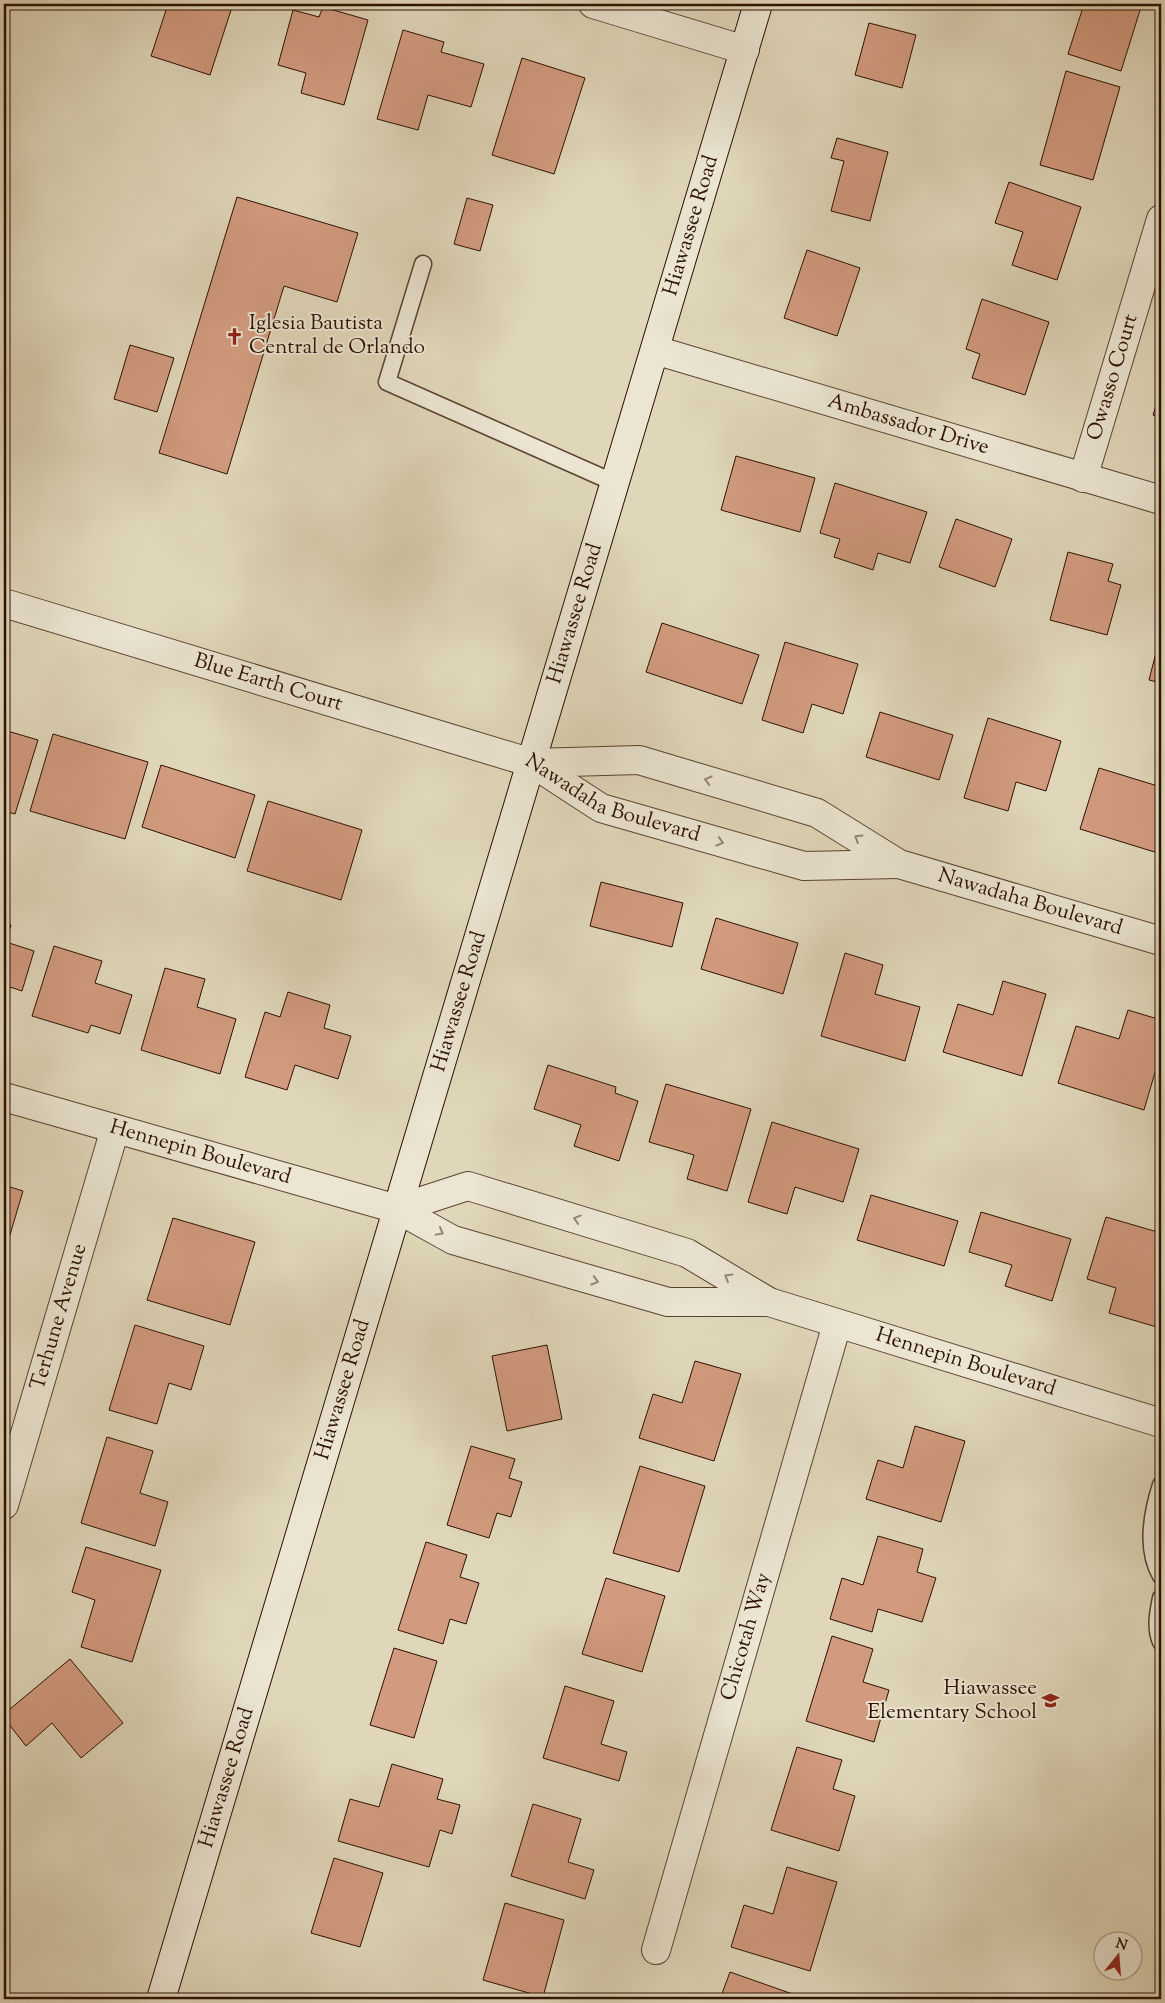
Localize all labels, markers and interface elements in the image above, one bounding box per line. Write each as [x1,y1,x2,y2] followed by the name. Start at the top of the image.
[656,152,727,300] street label: Hiawassee Road
[249,309,425,363] place label: Iglesia Bautista Central de Orlando
[1080,310,1147,444] street label: Owasso Court
[225,326,245,346] church icon: Iglesia Bautista Central de Orlando
[824,387,993,463] street label: Ambassador Drive
[540,540,611,688] street label: Hiawassee Road
[190,646,346,720] street label: Blue Earth Court
[518,747,704,851] street label: Nawadaha Boulevard
[704,776,712,786] one-way arrow
[855,835,864,844] one-way arrow
[716,837,724,847] one-way arrow
[934,861,1126,944] street label: Nawadaha Boulevard
[424,928,495,1076] street label: Hiawassee Road
[106,1113,294,1193] street label: Hennepin Boulevard
[573,1215,581,1225] one-way arrow
[435,1226,444,1236] one-way arrow
[24,1240,95,1394] street label: Terhune Avenue
[724,1274,733,1284] one-way arrow
[590,1275,599,1286] one-way arrow
[308,1316,379,1464] street label: Hiawassee Road
[872,1321,1060,1405] street label: Hennepin Boulevard
[714,1569,779,1704] street label: Chicotah Way
[868,1674,1037,1728] place label: Hiawassee Elementary School
[1041,1691,1061,1711] school or university icon: Hiawassee Elementary School
[192,1704,262,1852] street label: Hiawassee Road
[1092,1930,1142,1980] north arrow
[1113,1934,1129,1957] text: N

